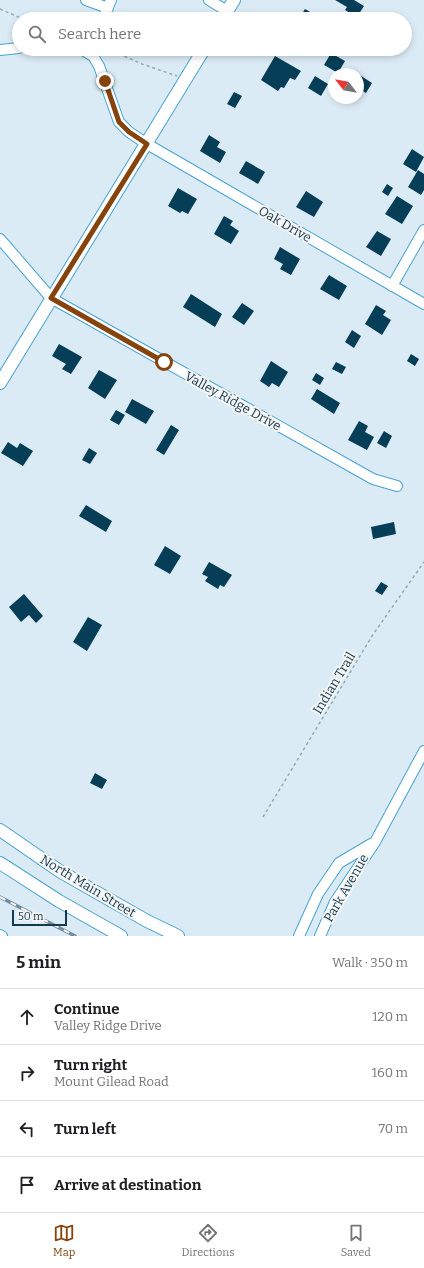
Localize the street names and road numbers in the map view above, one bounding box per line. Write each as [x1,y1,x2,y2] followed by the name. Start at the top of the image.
[256,203,314,245] street label: Oak Drive
[182,368,284,434] street label: Valley Ridge Drive
[310,649,358,717] street label: Indian Trail
[321,851,371,925] street label: Park Avenue
[38,852,139,921] street label: North Main Street

